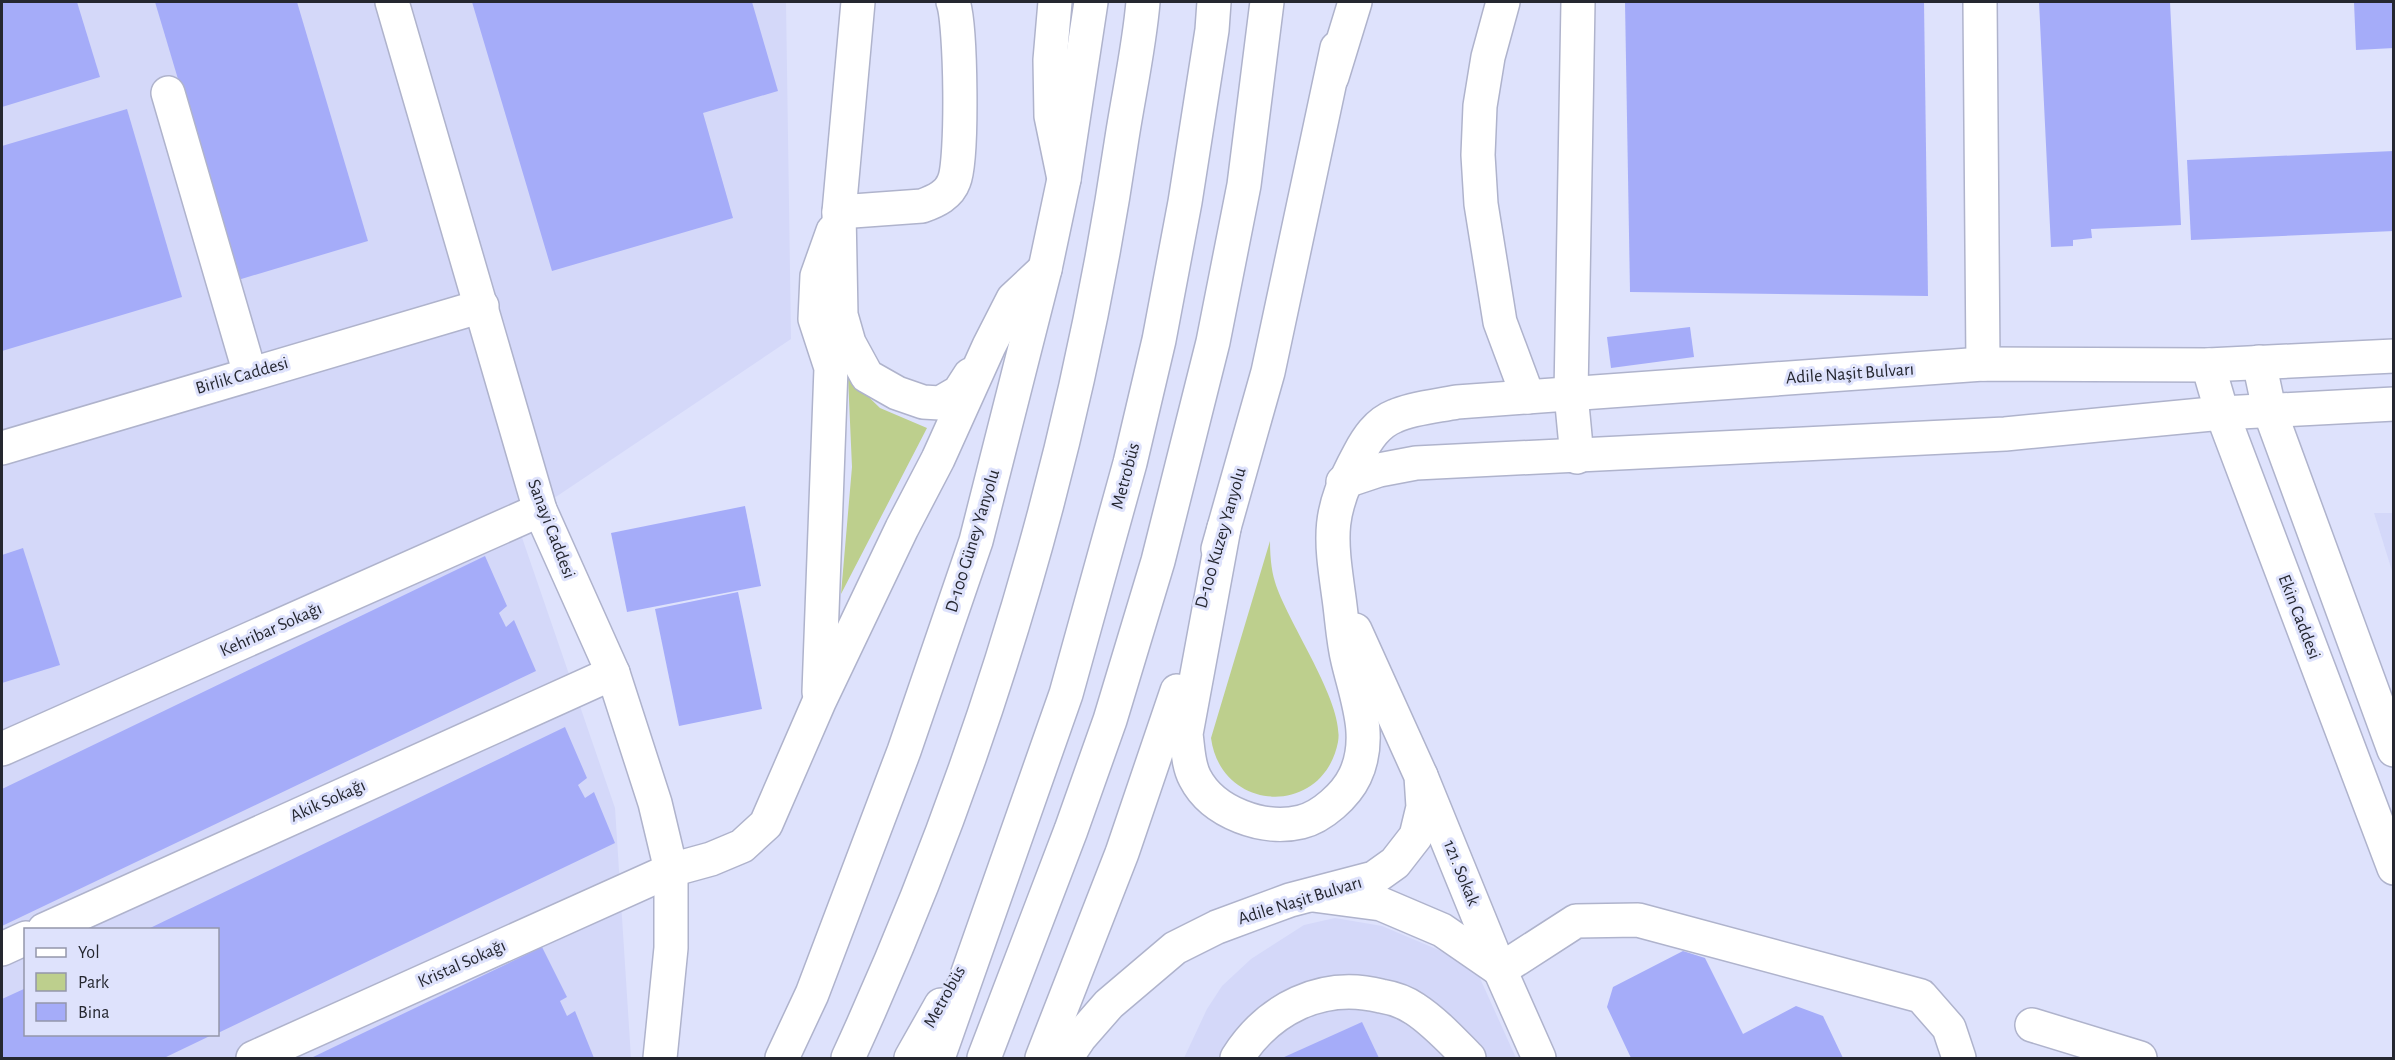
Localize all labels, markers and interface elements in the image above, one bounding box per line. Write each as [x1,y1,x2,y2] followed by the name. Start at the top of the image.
[194,354,290,398] street label: Birlik Caddesi
[1785,361,1915,387] street label: Adile Naşit Bulvarı
[1109,441,1143,511] street label: Metrobüs
[1192,466,1250,610] street label: D-100 Kuzey Yanyolu
[943,467,1003,615] street label: D-100 Güney Yanyolu
[524,477,578,581] street label: Sanayi Caddesi
[2275,572,2323,662] street label: Ekin Caddesi
[217,600,325,660] street label: Kehribar Sokağı
[288,776,368,826] street label: Akik Sokağı
[1440,838,1483,909] street label: 121. Sokak
[1236,874,1364,928] street label: Adile Naşit Bulvarı
[24,928,219,1036] legend
[415,937,509,991] street label: Kristal Sokağı
[78,944,100,962] text: Yol
[921,963,969,1031] street label: Metrobüs
[78,974,110,992] text: Park
[78,1004,110,1022] text: Bina

